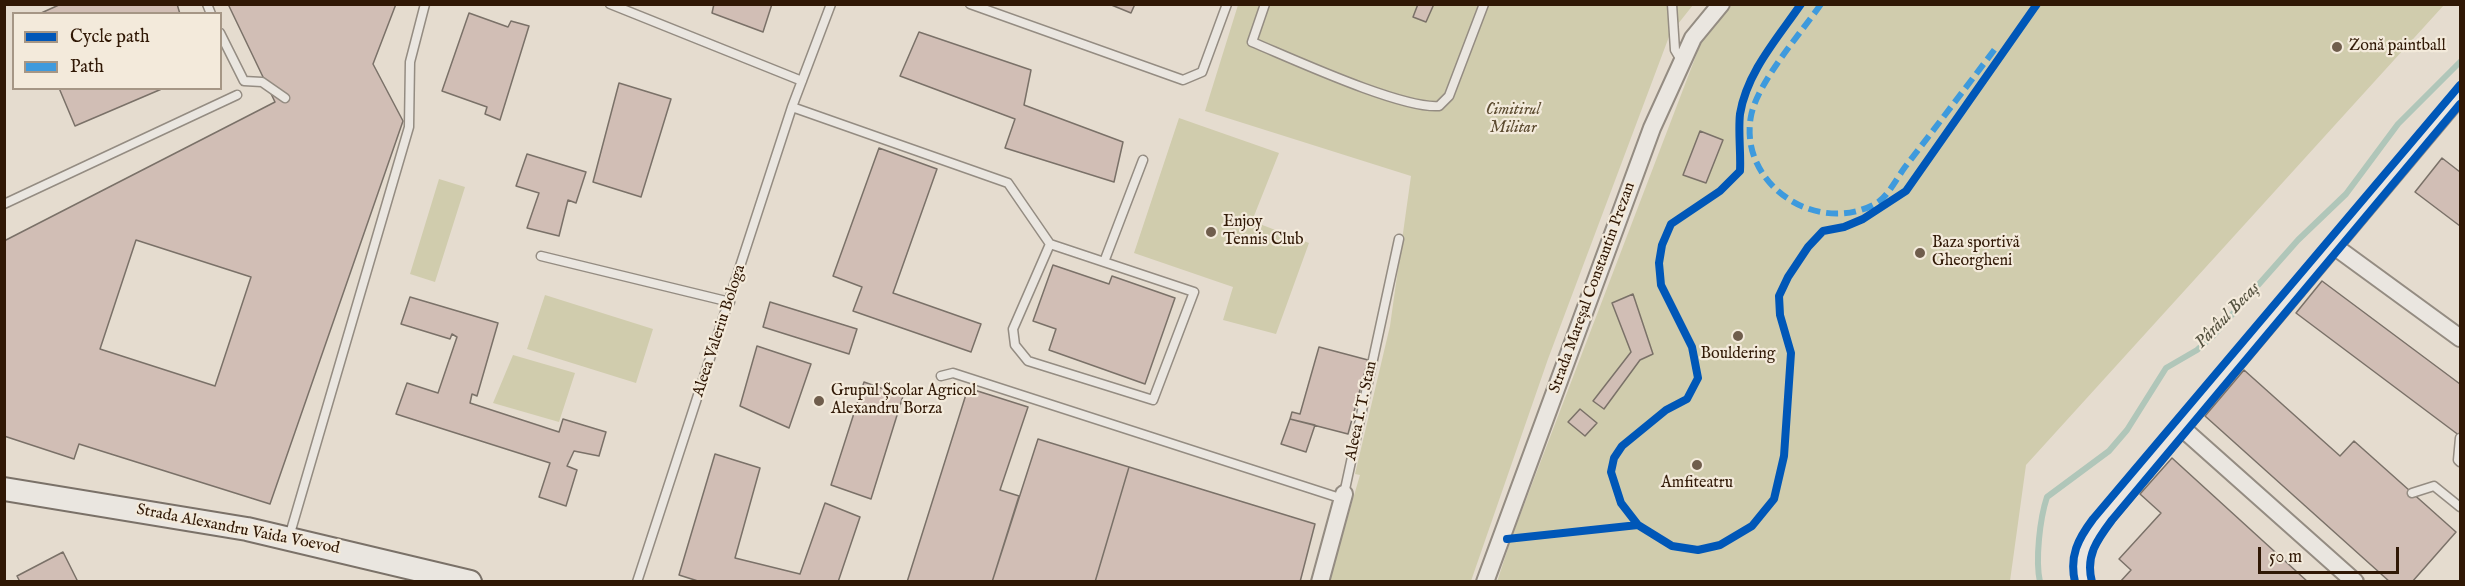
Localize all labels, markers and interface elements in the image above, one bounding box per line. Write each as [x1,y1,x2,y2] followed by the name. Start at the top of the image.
[12,12,222,90] legend
[70,26,150,49] text: Cycle path
[2349,37,2446,57] place label: Zonă paintball
[2330,40,2344,54] marker: Zonă paintball
[70,56,104,79] text: Path
[1486,101,1540,139] park label: Cimitirul Militar
[1546,180,1640,396] street label: Strada Mareșal Constantin Prezan
[1223,213,1304,251] place label: Enjoy Tennis Club
[1204,225,1218,239] marker: Enjoy Tennis Club
[1932,234,2020,272] place label: Baza sportivă Gheorgheni
[1913,246,1927,260] marker: Baza sportivă Gheorgheni
[690,263,750,399] street label: Aleea Valeriu Bologa
[2191,278,2265,354] water label: Pârâul Becaș
[1731,329,1745,343] marker: Bouldering
[1700,345,1776,365] place label: Bouldering
[1342,360,1382,462] street label: Aleea I. T. Stan
[831,382,976,420] place label: Grupul Școlar Agricol Alexandru Borza
[812,394,826,408] marker: Grupul Școlar Agricol Alexandru Borza
[1690,458,1704,472] marker: Amfiteatru
[1661,474,1733,494] place label: Amfiteatru
[135,501,341,559] street label: Strada Alexandru Vaida Voevod
[2261,535,2402,573] scale bar
[2269,546,2302,569] text: 50 m

